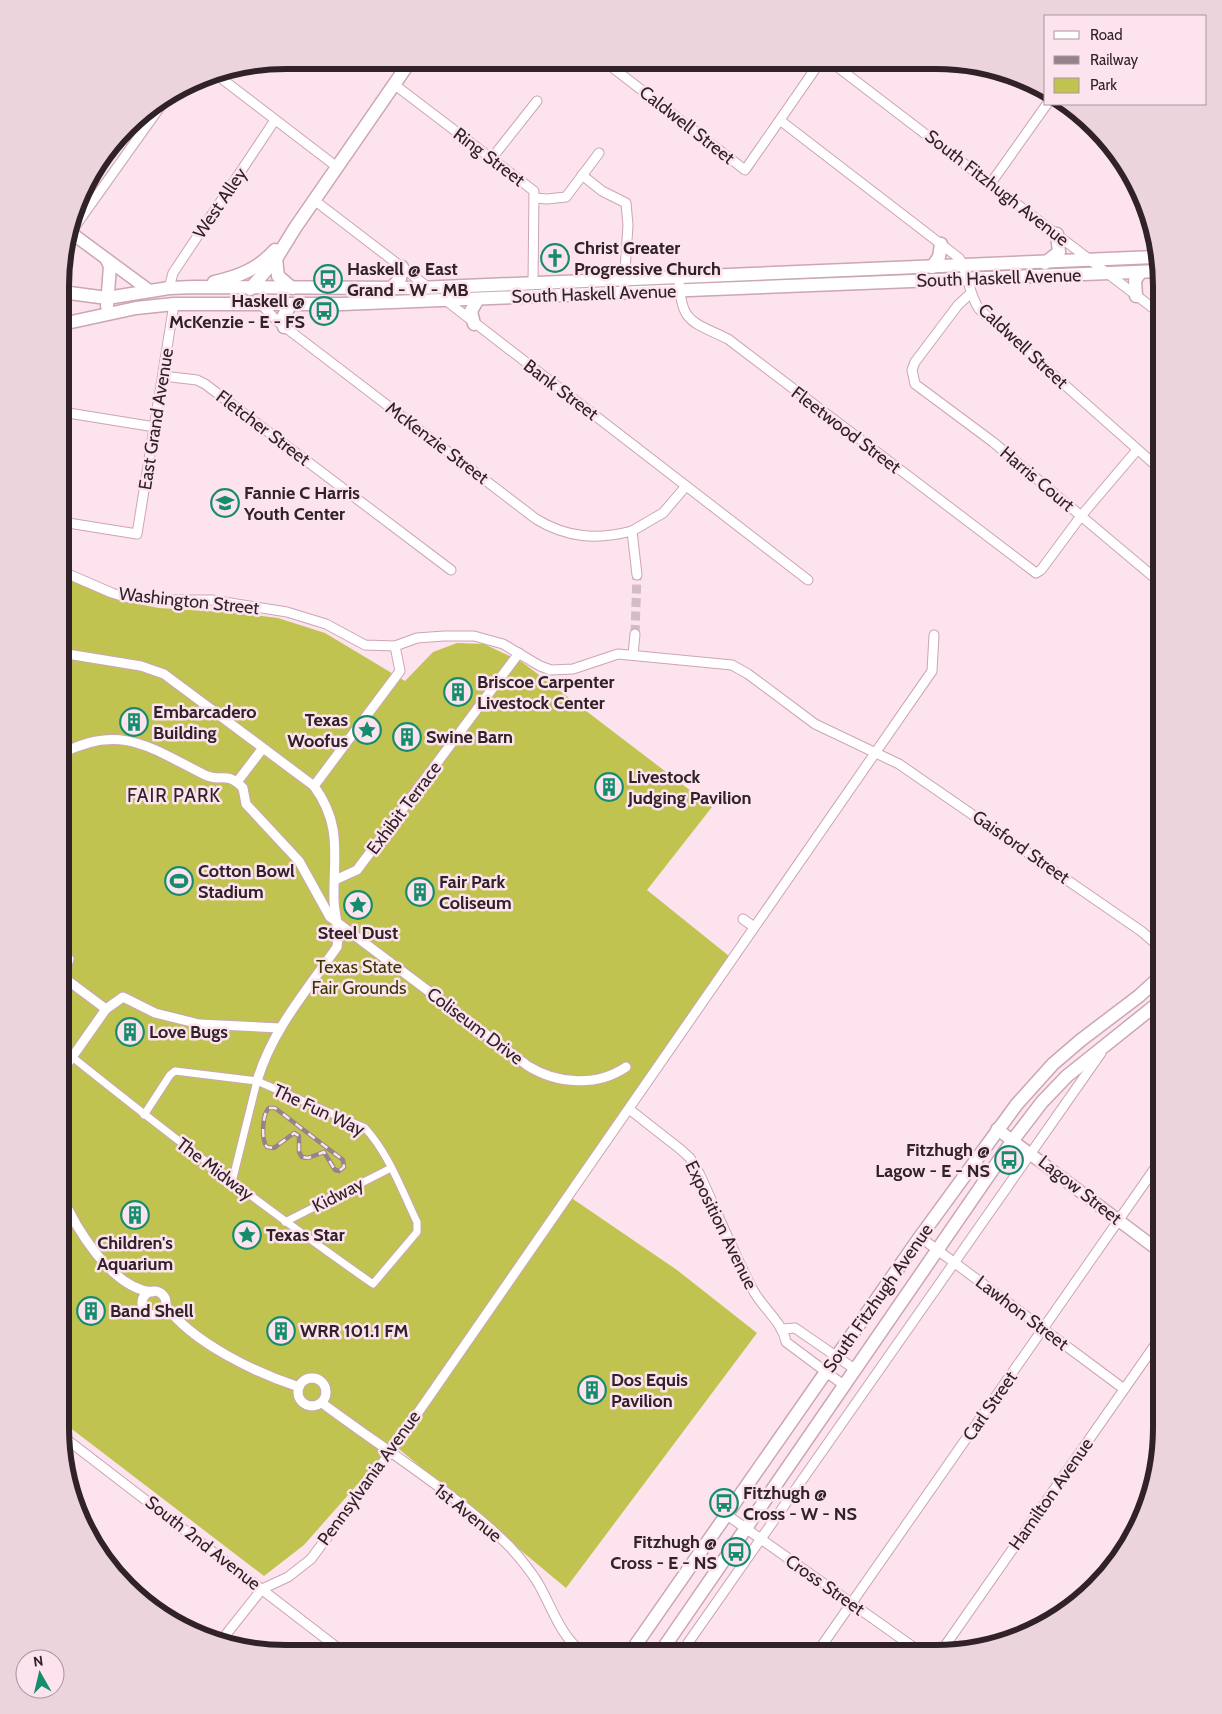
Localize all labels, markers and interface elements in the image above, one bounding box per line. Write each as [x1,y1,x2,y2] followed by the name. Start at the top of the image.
[1044,15,1207,105] legend
[1090,26,1123,44] text: Road
[1090,51,1139,69] text: Railway
[1090,76,1117,94] text: Park
[635,81,739,169] street label: Caldwell Street
[449,123,529,191] street label: Ring Street
[921,125,1073,251] street label: South Fitzhugh Avenue
[188,163,252,243] street label: West Alley
[574,237,721,280] place label: Christ Greater Progressive Church
[540,243,570,273] church icon: Christ Greater Progressive Church
[347,258,469,301] place label: Haskell @ East Grand - W - MB
[313,264,343,294] bus stop icon: Haskell @ East Grand - W - MB
[916,264,1082,292] street label: South Haskell Avenue
[511,280,677,308] street label: South Haskell Avenue
[169,290,305,333] place label: Haskell @ McKenzie - E - FS
[309,296,339,326] bus stop icon: Haskell @ McKenzie - E - FS
[973,299,1073,393] street label: Caldwell Street
[134,346,178,492] street label: East Grand Avenue
[519,355,603,425] street label: Bank Street
[787,382,905,478] street label: Fleetwood Street
[212,386,314,470] street label: Fletcher Street
[381,397,493,489] street label: McKenzie Street
[996,442,1078,516] street label: Harris Court
[243,482,360,525] place label: Fannie C Harris Youth Center
[210,488,240,518] school or university icon: Fannie C Harris Youth Center
[118,583,260,619] street label: Washington Street
[477,671,614,714] place label: Briscoe Carpenter Livestock Center
[443,677,473,707] building icon: Briscoe Carpenter Livestock Center
[153,701,257,744] place label: Embarcadero Building
[119,707,149,737] building icon: Embarcadero Building
[287,709,348,752] place label: Texas Woofus
[352,715,382,745] place icon: Texas Woofus
[392,722,422,752] building icon: Swine Barn
[426,726,513,748] place label: Swine Barn
[362,757,446,859] street label: Exhibit Terrace
[627,766,751,809] place label: Livestock Judging Pavilion
[594,772,624,802] building icon: Livestock Judging Pavilion
[127,784,221,807] district label: FAIR PARK
[968,805,1074,889] street label: Gaisford Street
[198,860,295,903] place label: Cotton Bowl Stadium
[164,866,194,896] sports icon: Cotton Bowl Stadium
[439,871,512,914] place label: Fair Park Coliseum
[405,877,435,907] building icon: Fair Park Coliseum
[343,890,373,920] place icon: Steel Dust
[318,922,398,944] place label: Steel Dust
[312,956,406,999] park label: Texas State Fair Grounds
[422,983,528,1069] street label: Coliseum Drive
[115,1017,145,1047] building icon: Love Bugs
[149,1021,228,1043] place label: Love Bugs
[270,1079,368,1141] street label: The Fun Way
[172,1133,258,1205] street label: The Midway
[875,1139,990,1182] place label: Fitzhugh @ Lagow - E - NS
[994,1145,1024,1175] bus stop icon: Fitzhugh @ Lagow - E - NS
[1034,1151,1126,1229] street label: Lagow Street
[680,1157,762,1293] street label: Exposition Avenue
[309,1173,367,1217] street label: Kidway
[120,1200,150,1230] building icon: Children's Aquarium
[818,1219,938,1377] street label: South Fitzhugh Avenue
[232,1220,262,1250] place icon: Texas Star
[266,1224,345,1246] place label: Texas Star
[97,1232,173,1275] place label: Children's Aquarium
[971,1271,1073,1355] street label: Lawhon Street
[76,1296,106,1326] building icon: Band Shell
[110,1300,194,1322] place label: Band Shell
[266,1316,296,1346] building icon: WRR 101.1 FM
[300,1320,408,1342] place label: WRR 101.1 FM
[958,1367,1022,1445] street label: Carl Street
[611,1369,688,1412] place label: Dos Equis Pavilion
[577,1375,607,1405] building icon: Dos Equis Pavilion
[313,1406,425,1550] street label: Pennsylvania Avenue
[1004,1434,1098,1554] street label: Hamilton Avenue
[430,1479,506,1547] street label: 1st Avenue
[743,1482,857,1525] place label: Fitzhugh @ Cross - W - NS
[709,1488,739,1518] bus stop icon: Fitzhugh @ Cross - W - NS
[141,1491,265,1595] street label: South 2nd Avenue
[610,1531,717,1574] place label: Fitzhugh @ Cross - E - NS
[721,1537,751,1567] bus stop icon: Fitzhugh @ Cross - E - NS
[781,1550,869,1620] street label: Cross Street
[15,1649,65,1699] north arrow
[32,1652,44,1671] text: N

